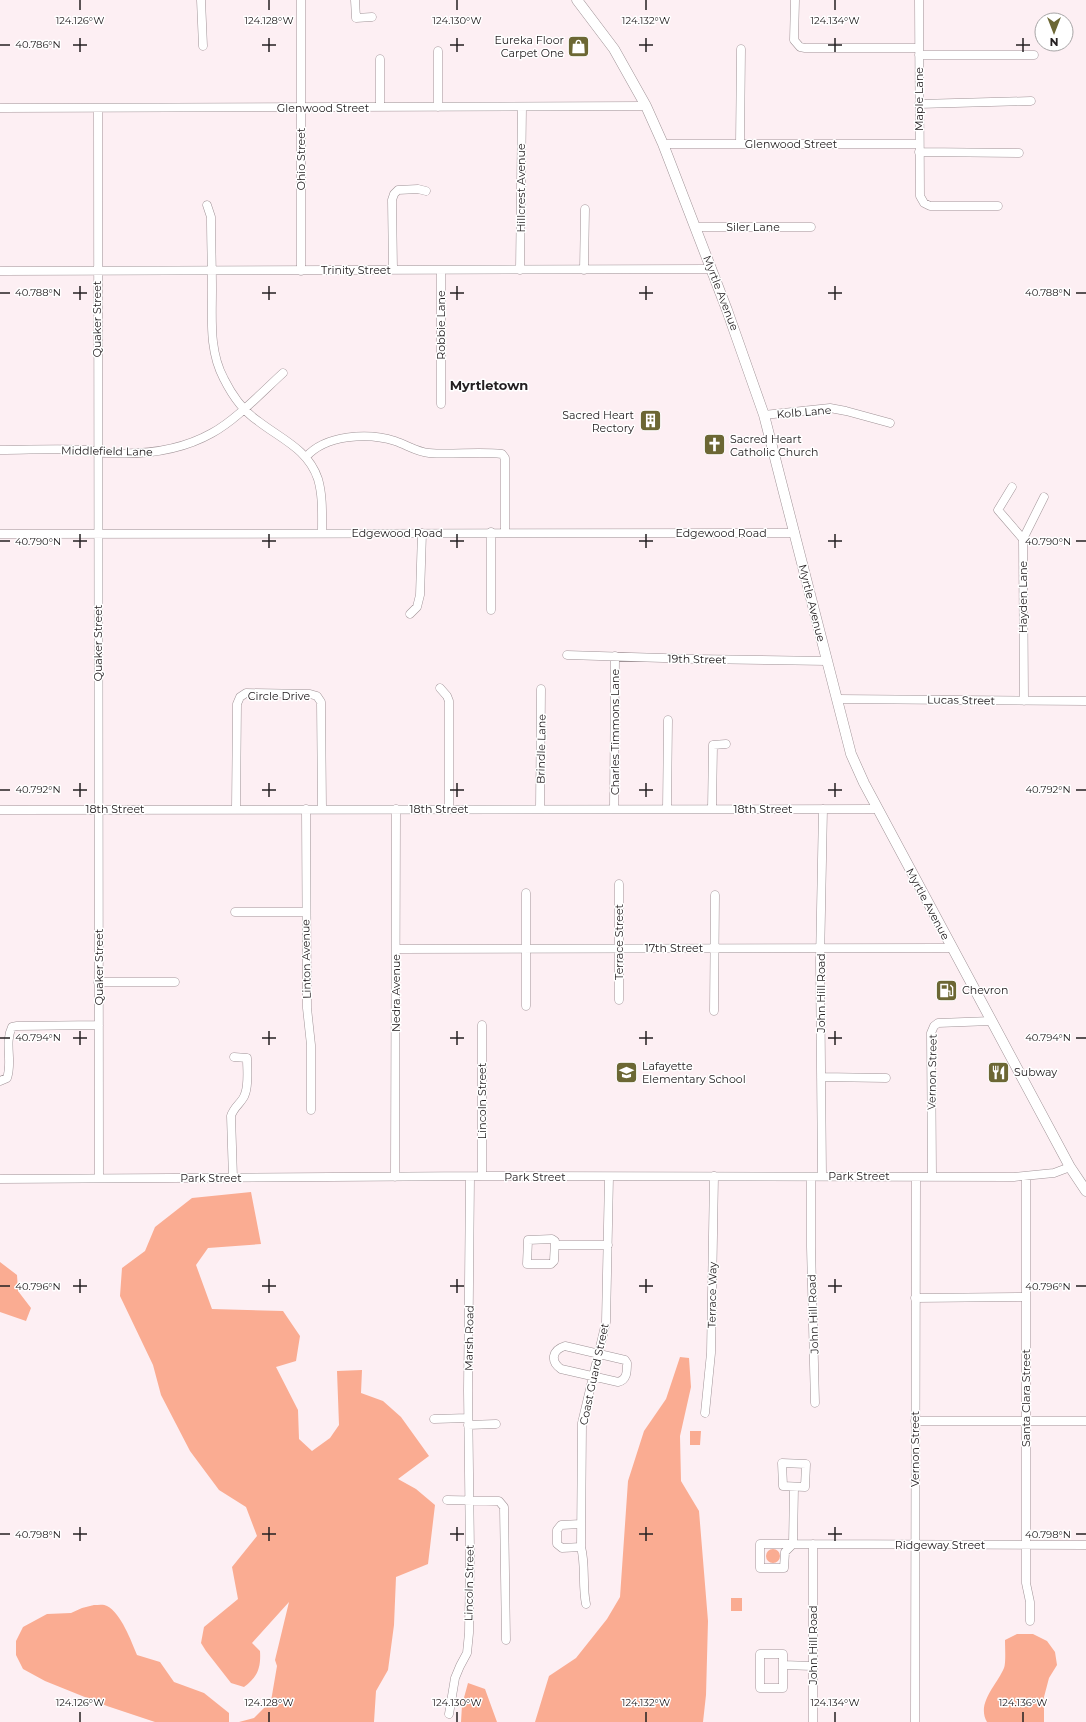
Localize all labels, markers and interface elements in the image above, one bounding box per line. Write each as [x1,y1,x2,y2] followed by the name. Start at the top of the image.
[1034,12,1074,52] north arrow
[56,14,104,27] text: 124.126°W
[244,14,294,27] text: 124.128°W
[432,14,482,27] text: 124.130°W
[622,14,670,27] text: 124.132°W
[810,14,860,27] text: 124.134°W
[494,33,564,60] place label: Eureka Floor Carpet One
[566,33,592,59] shop icon: Eureka Floor Carpet One
[1050,35,1058,49] text: N
[15,38,61,51] text: 40.786°N
[912,67,926,131] street label: Maple Lane
[277,101,370,115] street label: Glenwood Street
[294,127,308,190] street label: Ohio Street
[745,137,838,151] street label: Glenwood Street
[514,143,528,233] street label: Hillcrest Avenue
[726,220,780,234] street label: Siler Lane
[700,253,742,333] street label: Myrtle Avenue
[321,263,391,277] street label: Trinity Street
[90,280,104,357] street label: Quaker Street
[15,286,61,299] text: 40.788°N
[1025,286,1071,299] text: 40.788°N
[434,290,448,360] street label: Robbie Lane
[450,377,528,393] district label: Myrtletown
[776,403,832,421] street label: Kolb Lane
[562,408,635,435] place label: Sacred Heart Rectory
[637,408,663,434] building icon: Sacred Heart Rectory
[702,432,728,458] church icon: Sacred Heart Catholic Church
[730,432,818,459] place label: Sacred Heart Catholic Church
[61,443,153,459] street label: Middlefield Lane
[351,526,443,540] street label: Edgewood Road
[675,526,767,540] street label: Edgewood Road
[15,535,61,548] text: 40.790°N
[1025,535,1071,548] text: 40.790°N
[1016,560,1030,633] street label: Hayden Lane
[796,563,828,644] street label: Myrtle Avenue
[91,604,105,681] street label: Quaker Street
[667,651,727,667] street label: 19th Street
[608,669,622,795] street label: Charles Timmons Lane
[248,689,311,703] street label: Circle Drive
[927,692,996,708] street label: Lucas Street
[533,714,549,784] street label: Brindle Lane
[15,783,61,796] text: 40.792°N
[1025,783,1071,796] text: 40.792°N
[85,802,145,816] street label: 18th Street
[409,802,469,816] street label: 18th Street
[733,802,793,816] street label: 18th Street
[903,866,953,943] street label: Myrtle Avenue
[612,903,626,980] street label: Terrace Street
[298,919,314,999] street label: Linton Avenue
[92,928,106,1005] street label: Quaker Street
[645,941,704,955] street label: 17th Street
[814,953,828,1034] street label: John Hill Road
[389,954,403,1032] street label: Nedra Avenue
[934,977,960,1003] fuel station icon: Chevron
[962,983,1008,997] place label: Chevron
[15,1031,61,1044] text: 40.794°N
[1025,1031,1071,1044] text: 40.794°N
[924,1033,940,1110] street label: Vernon Street
[613,1059,639,1085] school or university icon: Lafayette Elementary School
[642,1059,746,1086] place label: Lafayette Elementary School
[985,1059,1011,1085] restaurant icon: Subway
[475,1062,489,1139] street label: Lincoln Street
[1014,1065,1057,1079] place label: Subway
[828,1169,890,1183] street label: Park Street
[504,1170,566,1184] street label: Park Street
[180,1171,242,1185] street label: Park Street
[704,1262,720,1328] street label: Terrace Way
[805,1274,821,1355] street label: John Hill Road
[15,1280,61,1293] text: 40.796°N
[1025,1280,1071,1293] text: 40.796°N
[461,1305,477,1371] street label: Marsh Road
[576,1321,612,1426] street label: Coast Guard Street
[1019,1348,1033,1447] street label: Santa Clara Street
[908,1410,922,1487] street label: Vernon Street
[15,1528,61,1541] text: 40.798°N
[1025,1528,1071,1541] text: 40.798°N
[895,1538,986,1552] street label: Ridgeway Street
[461,1544,477,1621] street label: Lincoln Street
[806,1605,820,1686] street label: John Hill Road
[56,1696,104,1709] text: 124.126°W
[244,1696,294,1709] text: 124.128°W
[432,1696,482,1709] text: 124.130°W
[622,1696,670,1709] text: 124.132°W
[810,1696,860,1709] text: 124.134°W
[999,1696,1047,1709] text: 124.136°W

